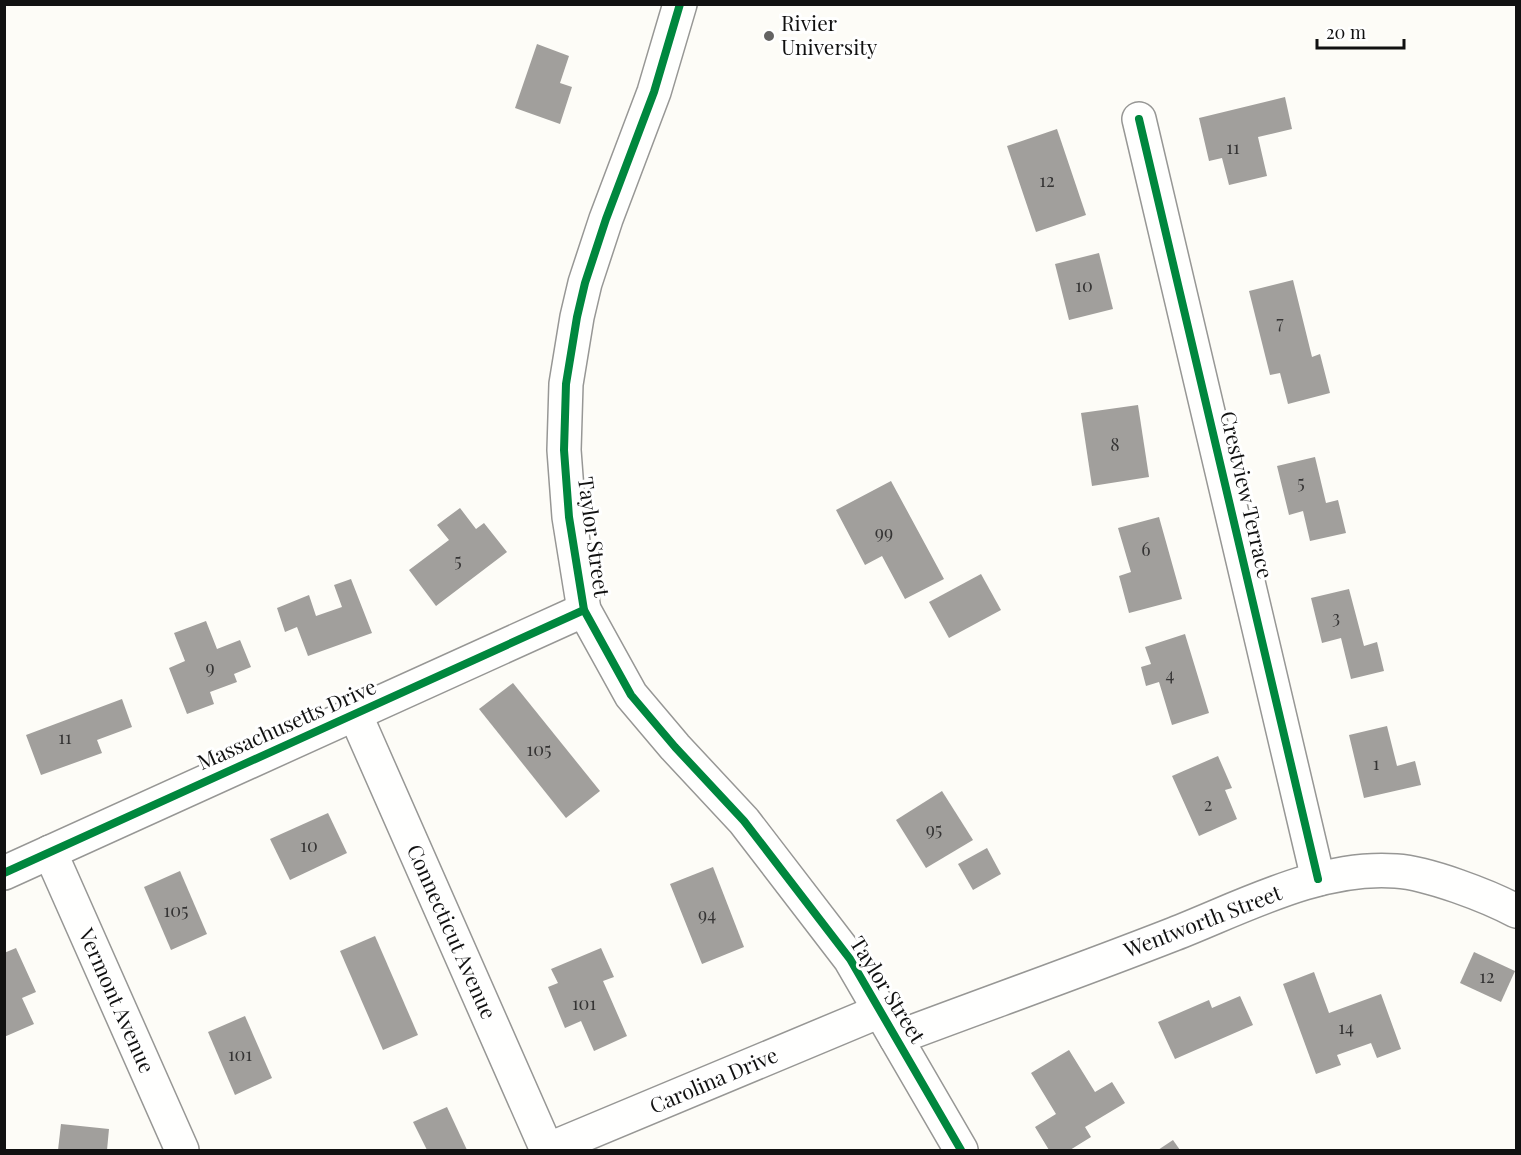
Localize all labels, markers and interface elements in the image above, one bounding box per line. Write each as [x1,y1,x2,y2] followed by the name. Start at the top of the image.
[781,8,878,60] place label: Rivier University
[1317,12,1404,50] scale bar
[1326,20,1366,44] text: 20 m
[762,29,776,43] marker: Rivier University
[1226,135,1240,159] house number: 11
[1039,168,1055,192] house number: 12
[1075,273,1093,297] house number: 10
[1276,310,1284,334] house number: 7
[1215,408,1281,581] street label: Crestview Terrace
[1110,432,1120,456] house number: 8
[1297,470,1305,494] house number: 5
[573,475,617,599] street label: Taylor Street
[875,520,893,544] house number: 99
[1141,537,1151,561] house number: 6
[454,548,462,572] house number: 5
[1332,605,1340,629] house number: 3
[205,655,215,679] house number: 9
[1166,662,1175,686] house number: 4
[192,671,380,775] street label: Massachusetts Drive
[58,725,72,749] house number: 11
[527,737,551,761] house number: 105
[1373,751,1380,775] house number: 1
[1204,792,1212,816] house number: 2
[926,817,942,841] house number: 95
[300,833,318,857] house number: 10
[402,839,504,1023] street label: Connecticut Avenue
[1119,877,1285,963] street label: Wentworth Street
[164,898,188,922] house number: 105
[698,902,716,926] house number: 94
[73,923,162,1077] street label: Vermont Avenue
[845,930,933,1048] street label: Taylor Street
[1479,964,1495,988] house number: 12
[572,991,596,1015] house number: 101
[1338,1015,1354,1039] house number: 14
[645,1040,782,1119] street label: Carolina Drive
[228,1042,252,1066] house number: 101

